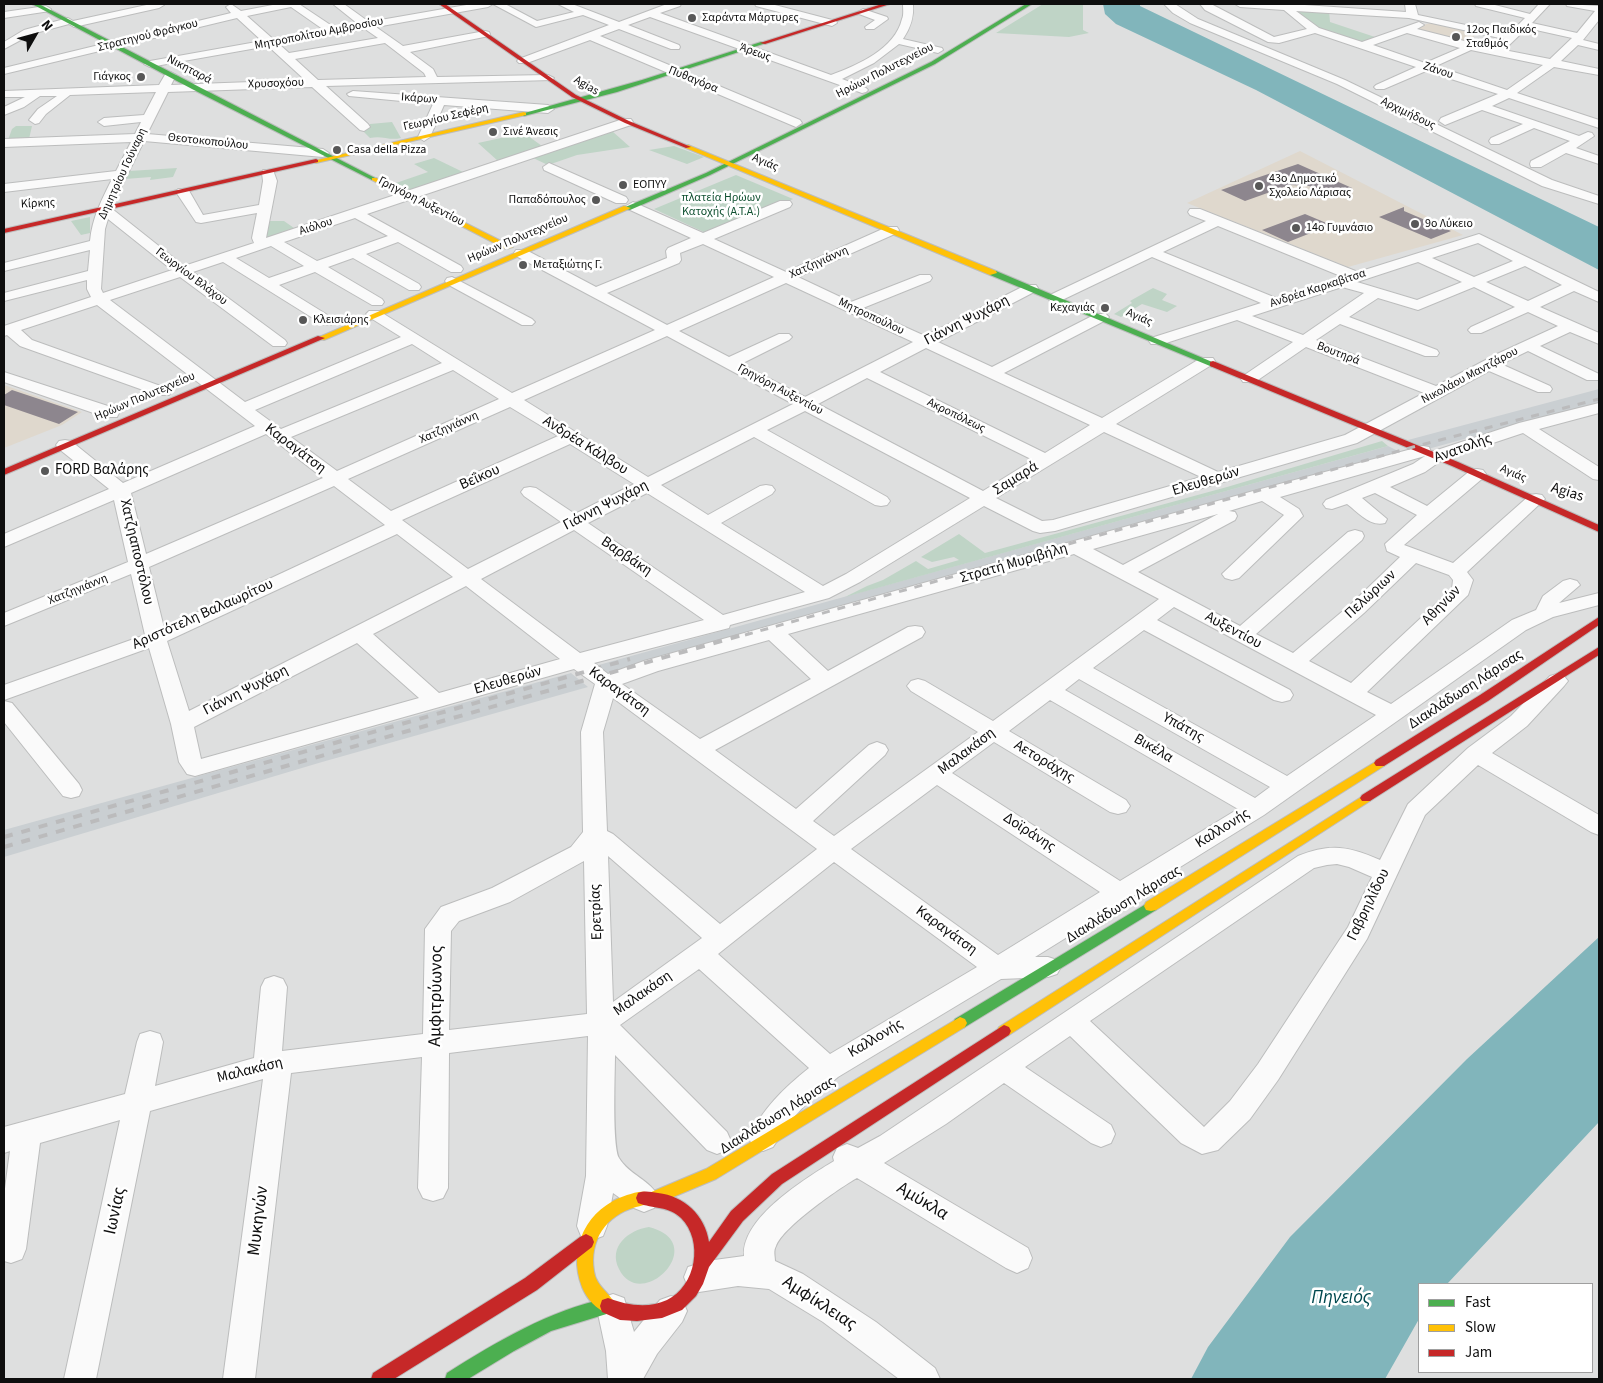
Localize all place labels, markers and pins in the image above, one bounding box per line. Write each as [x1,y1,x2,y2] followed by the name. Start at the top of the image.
[702,11,799,25] place label: Σαράντα Μάρτυρες
[686,12,698,24] marker: Σαράντα Μάρτυρες
[1466,23,1536,51] place label: 12ος Παιδικός Σταθμός
[1450,31,1462,43] marker: 12ος Παιδικός Σταθμός
[93,70,131,84] place label: Γιάγκος
[135,71,147,83] marker: Γιάγκος
[503,125,558,139] place label: Σινέ Άνεσις
[487,126,499,138] marker: Σινέ Άνεσις
[347,143,426,157] place label: Casa della Pizza
[331,144,343,156] marker: Casa della Pizza
[1269,172,1351,200] place label: 43ο Δημοτικό Σχολείο Λάρισας
[633,178,666,192] place label: ΕΟΠΥΥ
[617,179,629,191] marker: ΕΟΠΥΥ
[1253,180,1265,192] marker: 43ο Δημοτικό Σχολείο Λάρισας
[509,193,586,207] place label: Παπαδόπουλος
[590,194,602,206] marker: Παπαδόπουλος
[1425,217,1473,231] place label: 9ο Λύκειο
[1409,218,1421,230] marker: 9ο Λύκειο
[1306,221,1373,235] place label: 14ο Γυμνάσιο
[1290,222,1302,234] marker: 14ο Γυμνάσιο
[533,258,602,272] place label: Μεταξιώτης Γ.
[517,259,529,271] marker: Μεταξιώτης Γ.
[1050,301,1095,315] place label: Κεχαγιάς
[1099,302,1111,314] marker: Κεχαγιάς
[313,313,369,327] place label: Κλεισιάρης
[297,314,309,326] marker: Κλεισιάρης
[55,462,149,480] place label: FORD Βαλάρης
[39,465,51,477] marker: FORD Βαλάρης

